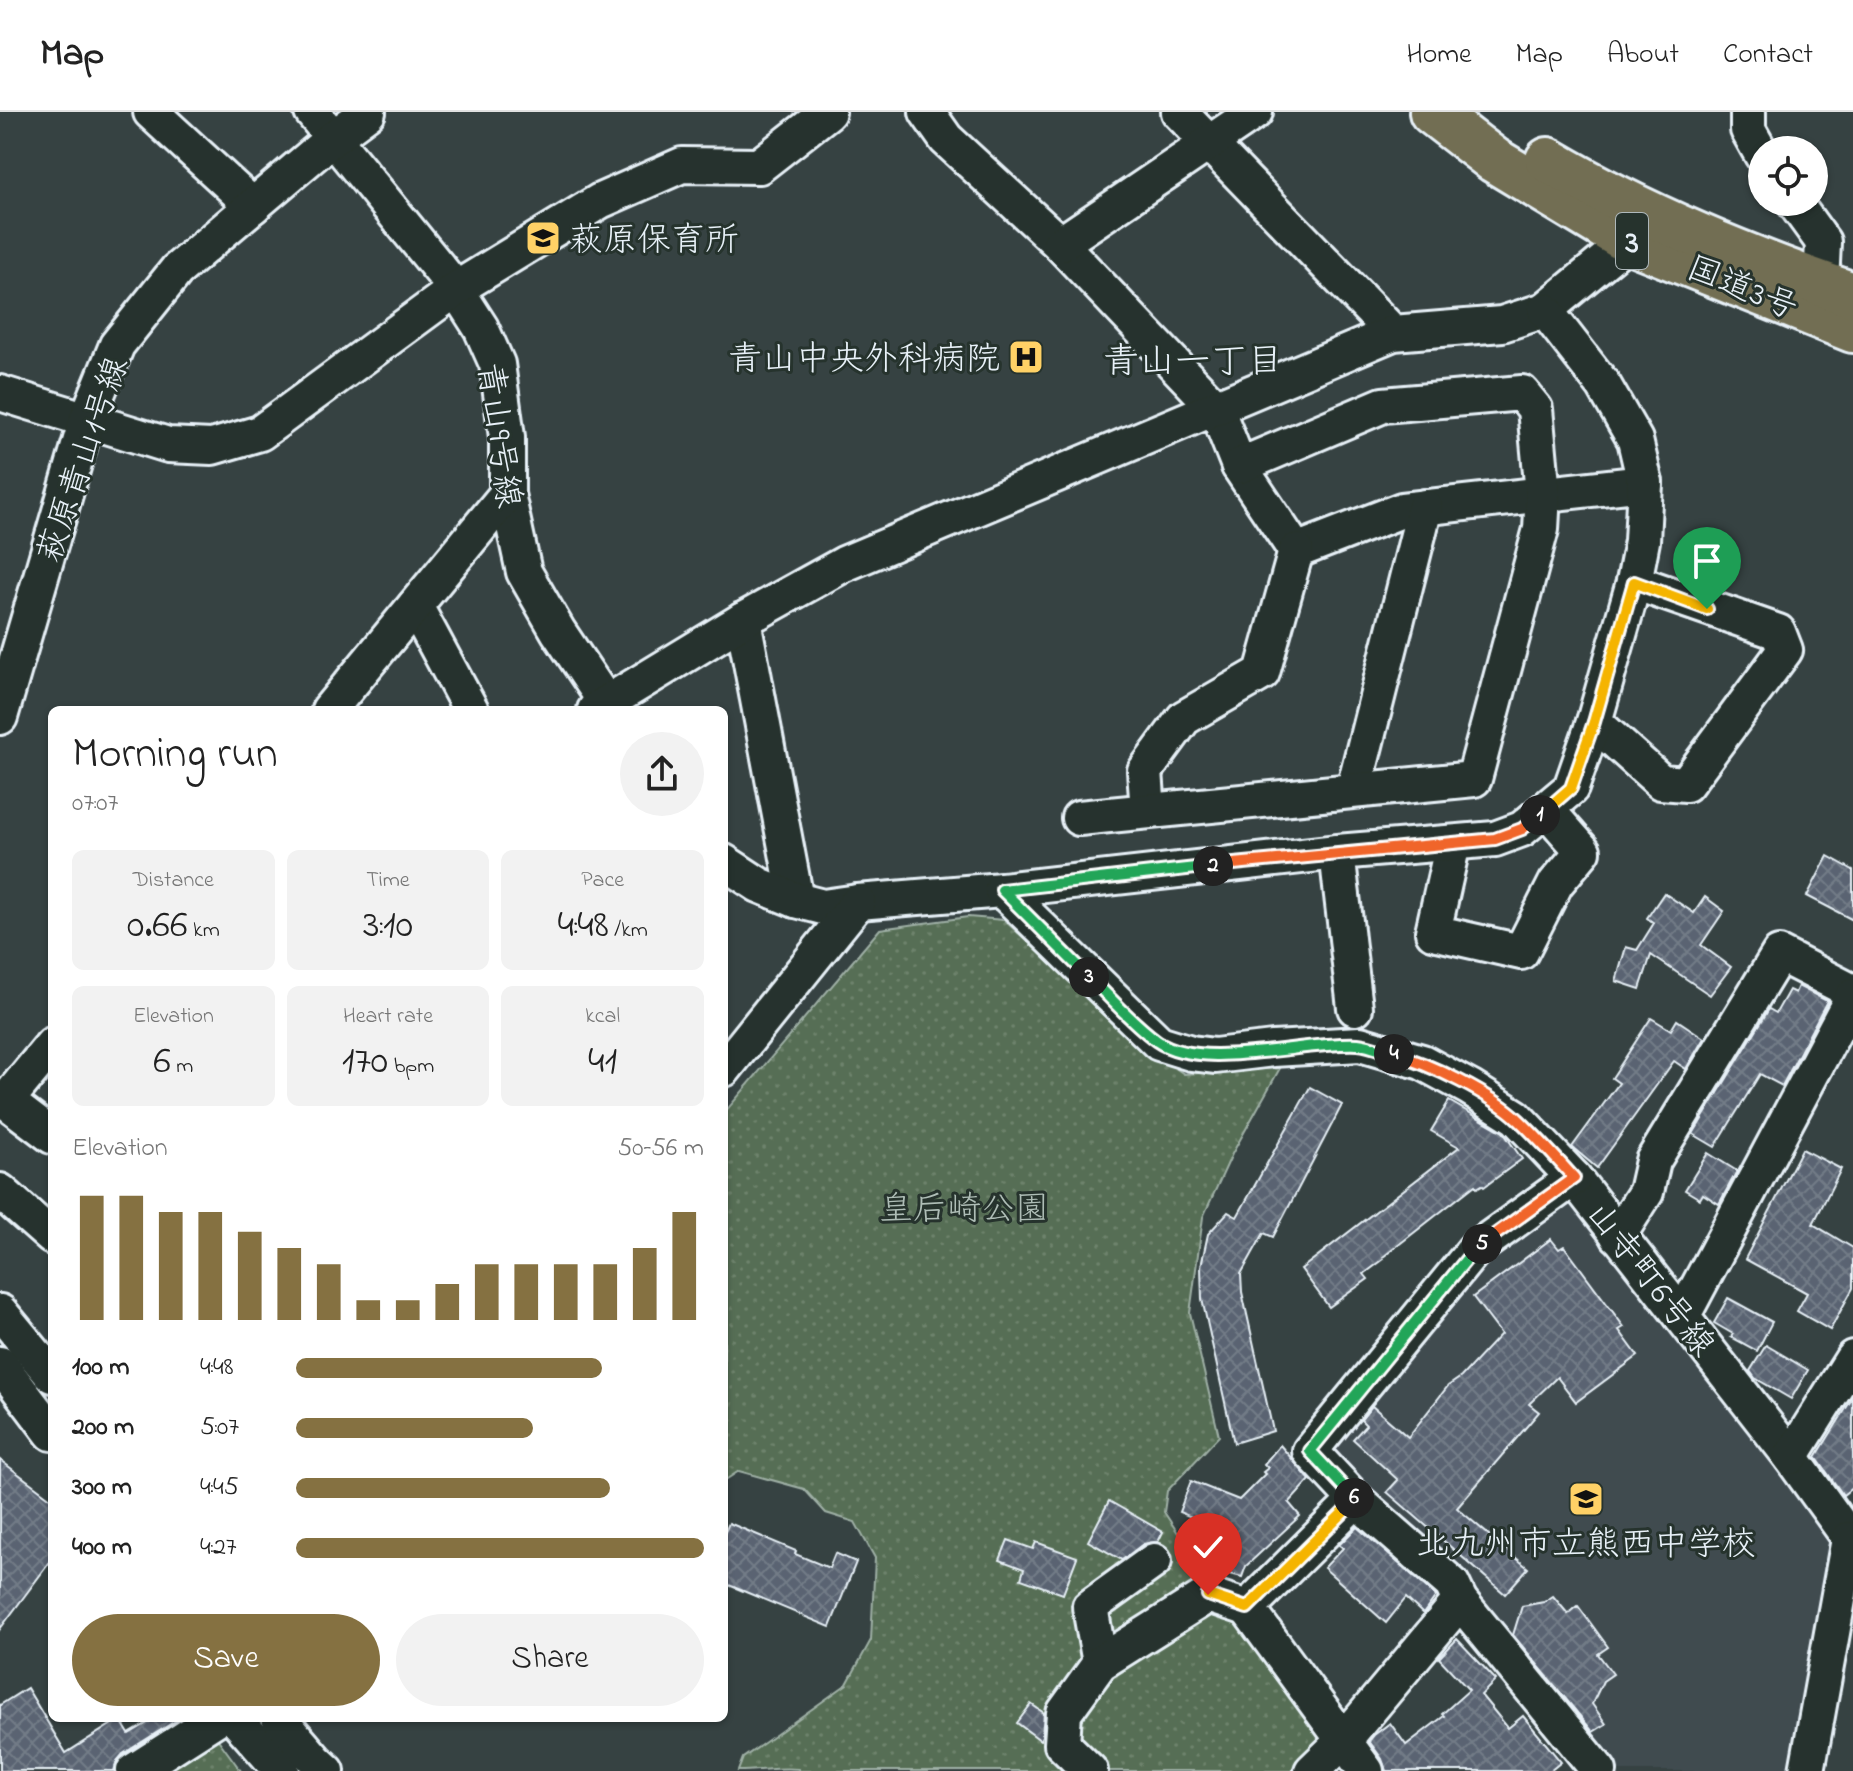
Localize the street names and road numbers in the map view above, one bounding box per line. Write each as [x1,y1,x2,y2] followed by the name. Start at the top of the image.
[1616,213,1648,269] road number: 3
[1678,245,1805,335] street label: 国道3号
[26,351,143,570] street label: 萩原青山1号線
[462,360,532,511] street label: 青山9号線
[1572,1192,1725,1369] street label: 山寺町6号線

